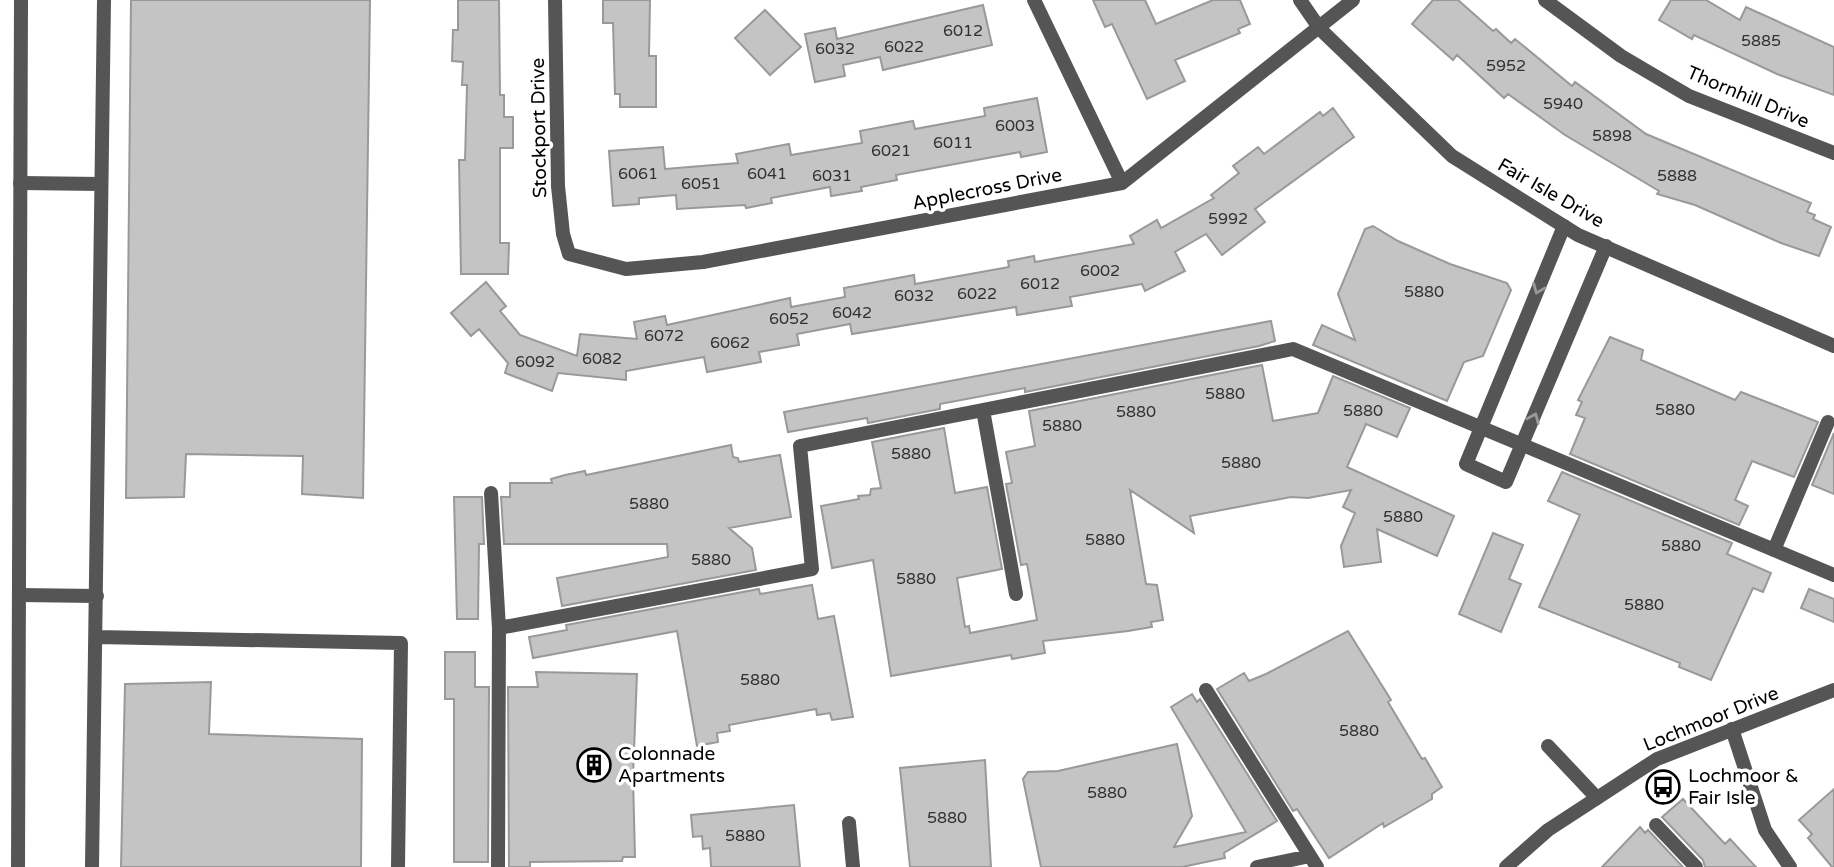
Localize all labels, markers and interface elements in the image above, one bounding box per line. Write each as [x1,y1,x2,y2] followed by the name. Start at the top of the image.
[943,21,983,41] house number: 6012
[1741,31,1781,51] house number: 5885
[884,37,924,57] house number: 6022
[815,39,855,59] house number: 6032
[1486,56,1526,76] house number: 5952
[527,58,551,198] street label: Stockport Drive
[1683,61,1813,133] street label: Thornhill Drive
[1543,94,1583,114] house number: 5940
[995,116,1035,136] house number: 6003
[1592,126,1632,146] house number: 5898
[933,133,973,153] house number: 6011
[871,141,911,161] house number: 6021
[1494,154,1608,232] street label: Fair Isle Drive
[618,164,658,184] house number: 6061
[747,164,787,184] house number: 6041
[910,164,1064,214] street label: Applecross Drive
[812,166,852,186] house number: 6031
[1657,166,1697,186] house number: 5888
[681,174,721,194] house number: 6051
[1208,209,1248,229] house number: 5992
[1080,261,1120,281] house number: 6002
[1020,274,1060,294] house number: 6012
[1404,282,1444,302] house number: 5880
[1532,282,1546,294] one-way arrow
[957,284,997,304] house number: 6022
[894,286,934,306] house number: 6032
[832,303,872,323] house number: 6042
[769,309,809,329] house number: 6052
[644,326,684,346] house number: 6072
[710,333,750,353] house number: 6062
[582,349,622,369] house number: 6082
[515,352,555,372] house number: 6092
[1205,384,1245,404] house number: 5880
[1655,400,1695,420] house number: 5880
[1343,401,1383,421] house number: 5880
[1116,402,1156,422] house number: 5880
[1526,413,1540,426] one-way arrow
[1042,416,1082,436] house number: 5880
[891,444,931,464] house number: 5880
[1221,453,1261,473] house number: 5880
[629,494,669,514] house number: 5880
[1383,507,1423,527] house number: 5880
[1085,530,1125,550] house number: 5880
[1661,536,1701,556] house number: 5880
[691,550,731,570] house number: 5880
[896,569,936,589] house number: 5880
[1624,595,1664,615] house number: 5880
[740,670,780,690] house number: 5880
[1640,682,1782,756] street label: Lochmoor Drive
[1339,721,1379,741] house number: 5880
[618,743,725,787] place label: Colonnade Apartments
[575,746,613,784] building icon: Colonnade Apartments
[1688,765,1799,809] place label: Lochmoor & Fair Isle
[1644,768,1682,806] bus stop icon: Lochmoor & Fair Isle
[1087,783,1127,803] house number: 5880
[927,808,967,828] house number: 5880
[725,826,765,846] house number: 5880

